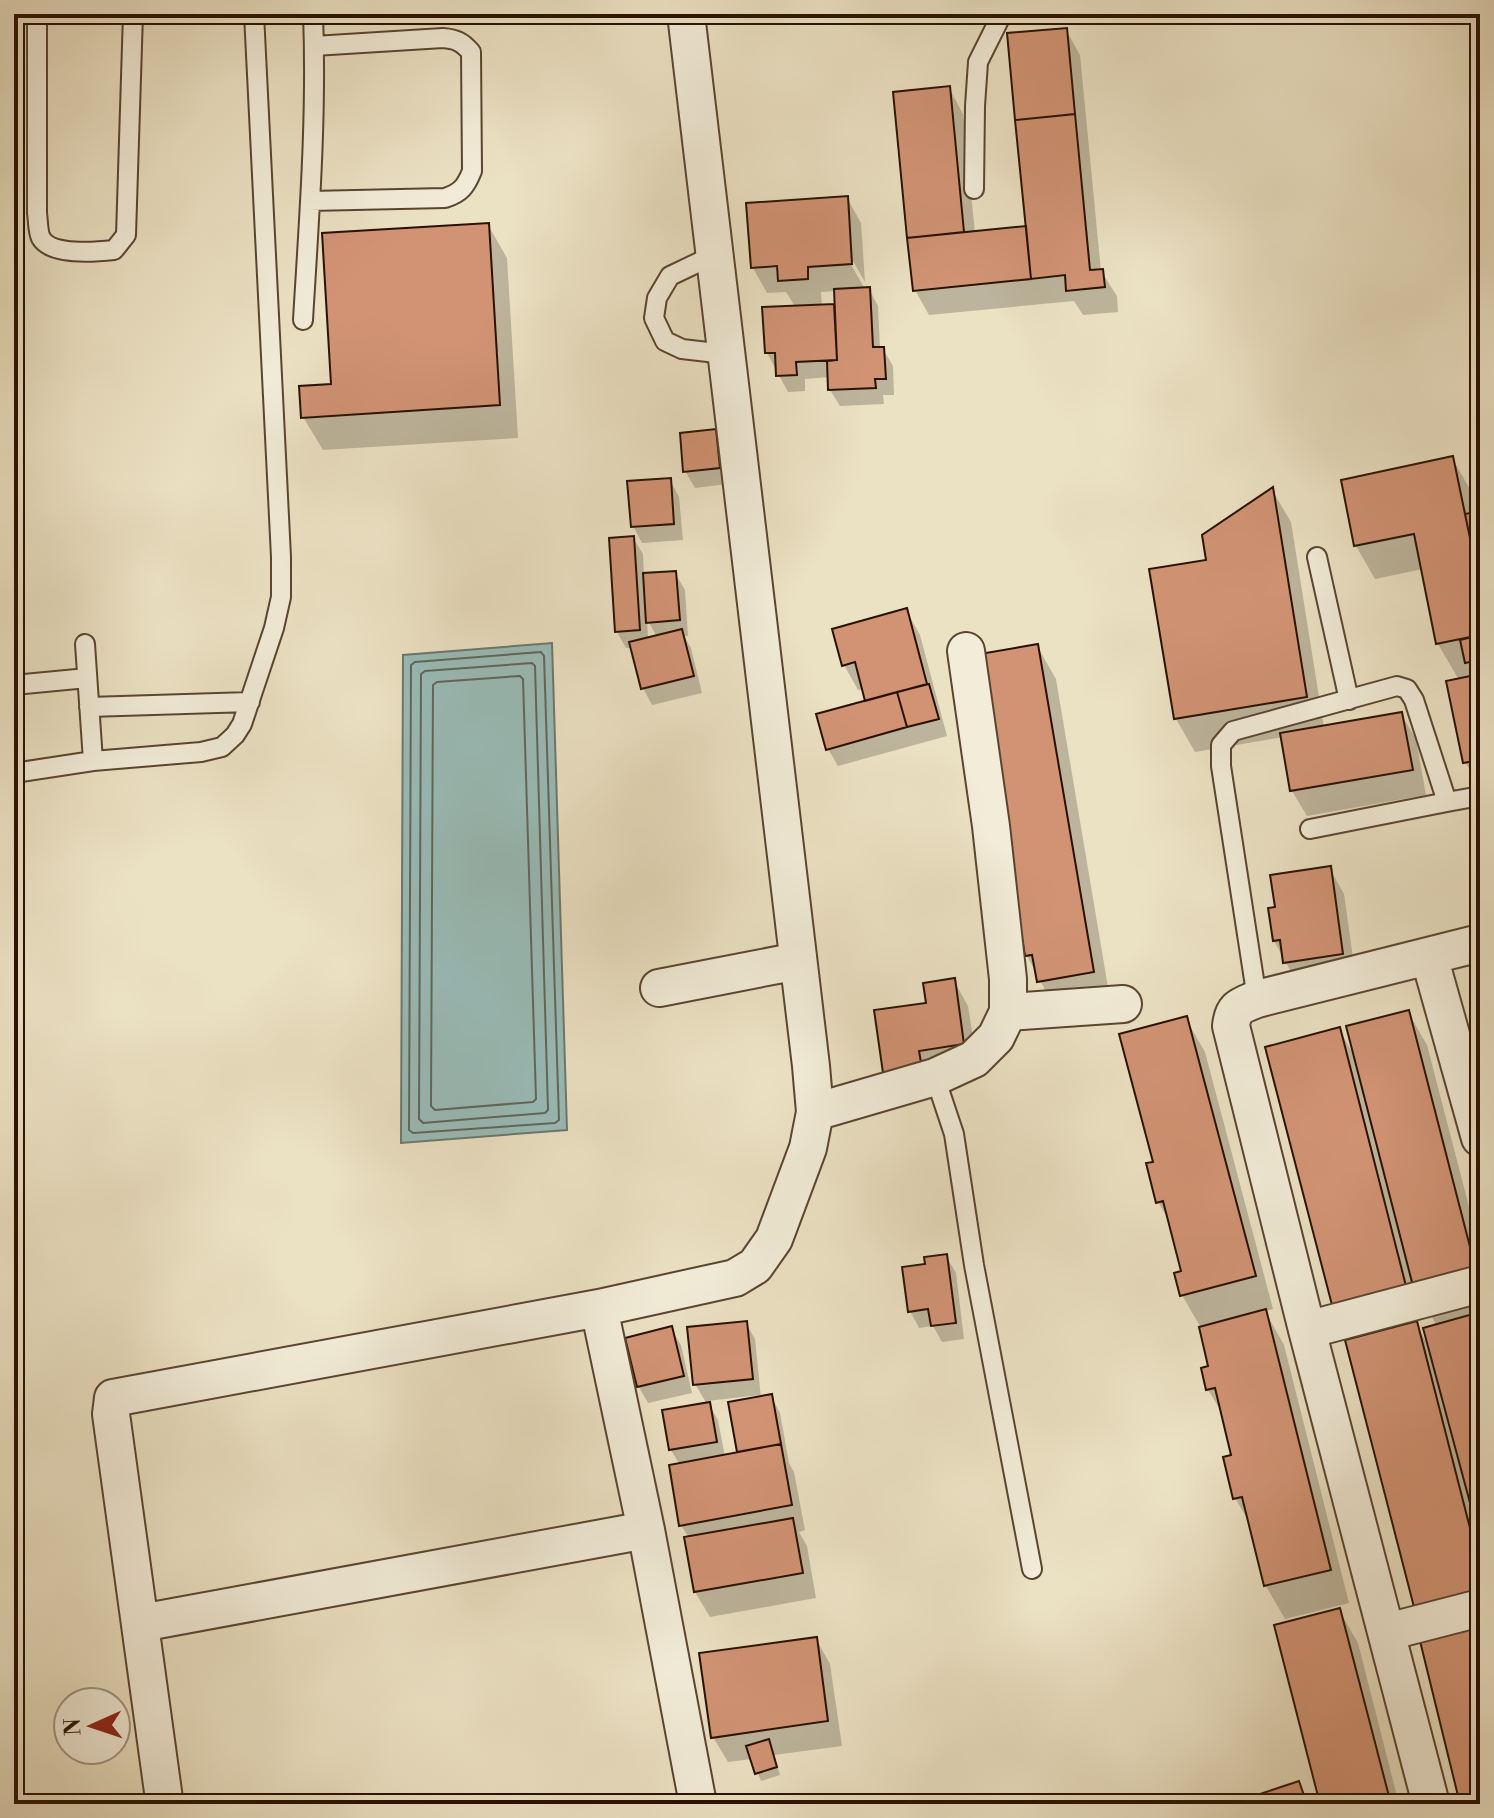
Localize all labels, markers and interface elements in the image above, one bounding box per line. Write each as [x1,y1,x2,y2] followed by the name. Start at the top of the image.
[52,1686,132,1766] north arrow
[60,1717,87,1736] text: N

